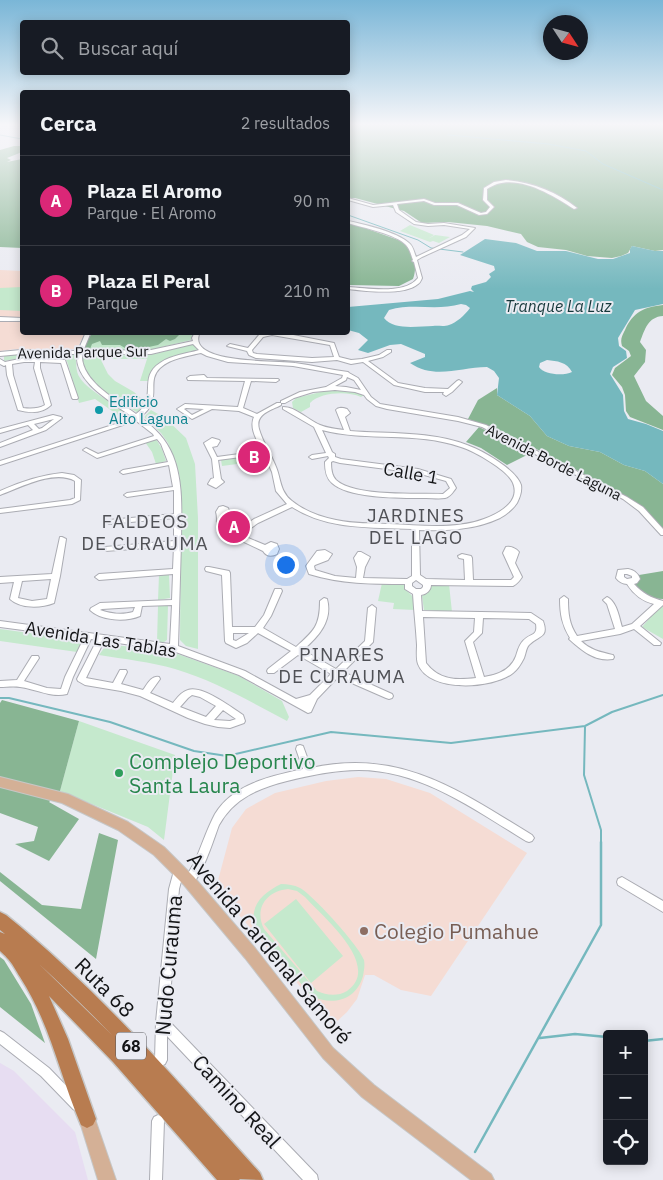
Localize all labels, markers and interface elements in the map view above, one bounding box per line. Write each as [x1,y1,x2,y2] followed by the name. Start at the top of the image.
[543,15,588,60] north arrow
[20,20,350,75] search box
[38,34,66,62] icon: search
[78,36,178,60] text: Buscar aquí
[40,109,97,137] text: Cerca
[241,113,330,133] text: 2 resultados
[87,179,222,203] text: Plaza El Aromo
[51,191,61,211] text: A
[293,191,330,211] text: 90 m
[87,203,216,223] text: Parque · El Aromo
[87,269,210,293] text: Plaza El Peral
[51,281,61,301] text: B
[283,281,330,301] text: 210 m
[87,293,138,313] text: Parque
[505,296,612,316] water label: Tranque La Luz
[17,341,149,363] street label: Avenida Parque Sur
[109,392,188,428] place label: Edificio Alto Laguna
[93,404,105,416] marker: Edificio Alto Laguna
[483,420,625,504] street label: Avenida Borde Laguna
[238,438,270,476] pin: B
[382,457,440,489] street label: Calle 1
[367,503,465,549] district label: JARDINES DEL LAGO
[218,508,250,546] pin: A
[81,509,209,555] district label: FALDEOS DE CURAUMA
[273,552,299,578] your location
[24,616,178,662] street label: Avenida Las Tablas
[278,642,406,688] district label: PINARES DE CURAUMA
[129,747,315,799] place label: Complejo Deportivo Santa Laura
[113,767,125,779] marker: Complejo Deportivo Santa Laura
[181,846,359,1050] street label: Avenida Cardenal Samoré
[148,894,188,1036] street label: Nudo Curauma
[374,917,539,945] place label: Colegio Pumahue
[358,925,370,937] marker: Colegio Pumahue
[69,951,141,1023] street label: Ruta 68
[603,1030,648,1165] map controls
[603,1030,648,1075] button: +
[116,1032,146,1060] road number: 68
[187,1048,288,1154] street label: Camino Real
[603,1075,648,1120] button: −
[603,1120,648,1165] button: locate

